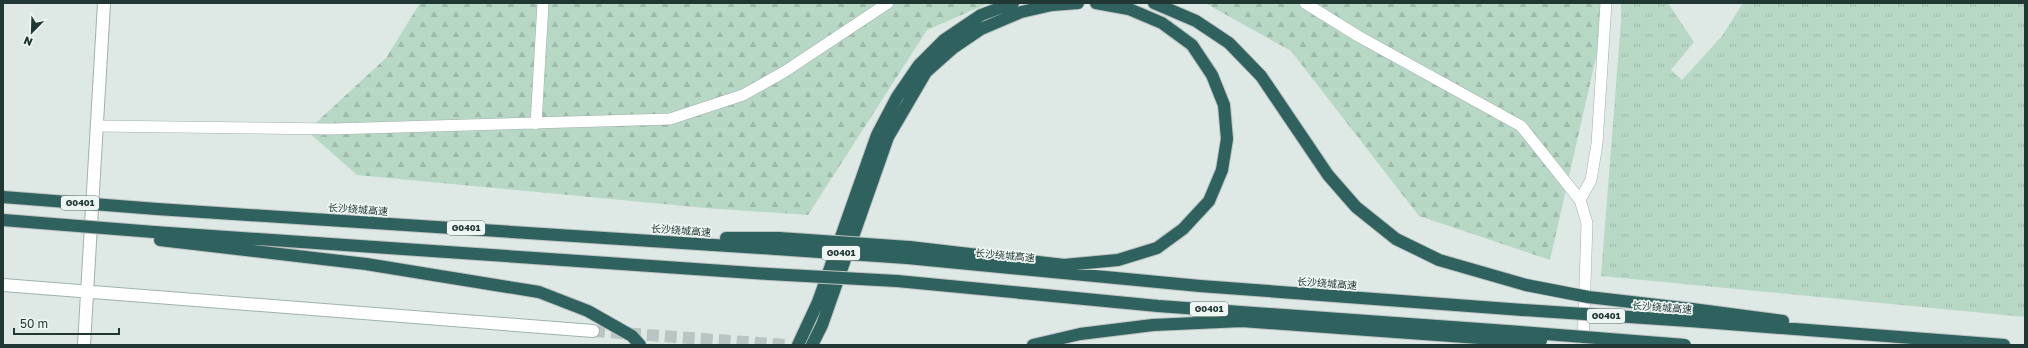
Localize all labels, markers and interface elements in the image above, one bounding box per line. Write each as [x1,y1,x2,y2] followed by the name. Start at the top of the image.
[12,12,52,52] north arrow
[22,34,34,49] text: N
[61,196,99,210] road number: G0401
[328,201,388,217] street label: 长沙绕城高速
[447,221,485,235] road number: G0401
[651,222,711,238] street label: 长沙绕城高速
[822,246,860,260] road number: G0401
[975,246,1035,264] street label: 长沙绕城高速
[1297,275,1357,291] street label: 长沙绕城高速
[1632,299,1692,315] street label: 长沙绕城高速
[1190,302,1228,316] road number: G0401
[1587,309,1625,323] road number: G0401
[14,310,119,336] scale bar
[20,316,48,331] text: 50 m

